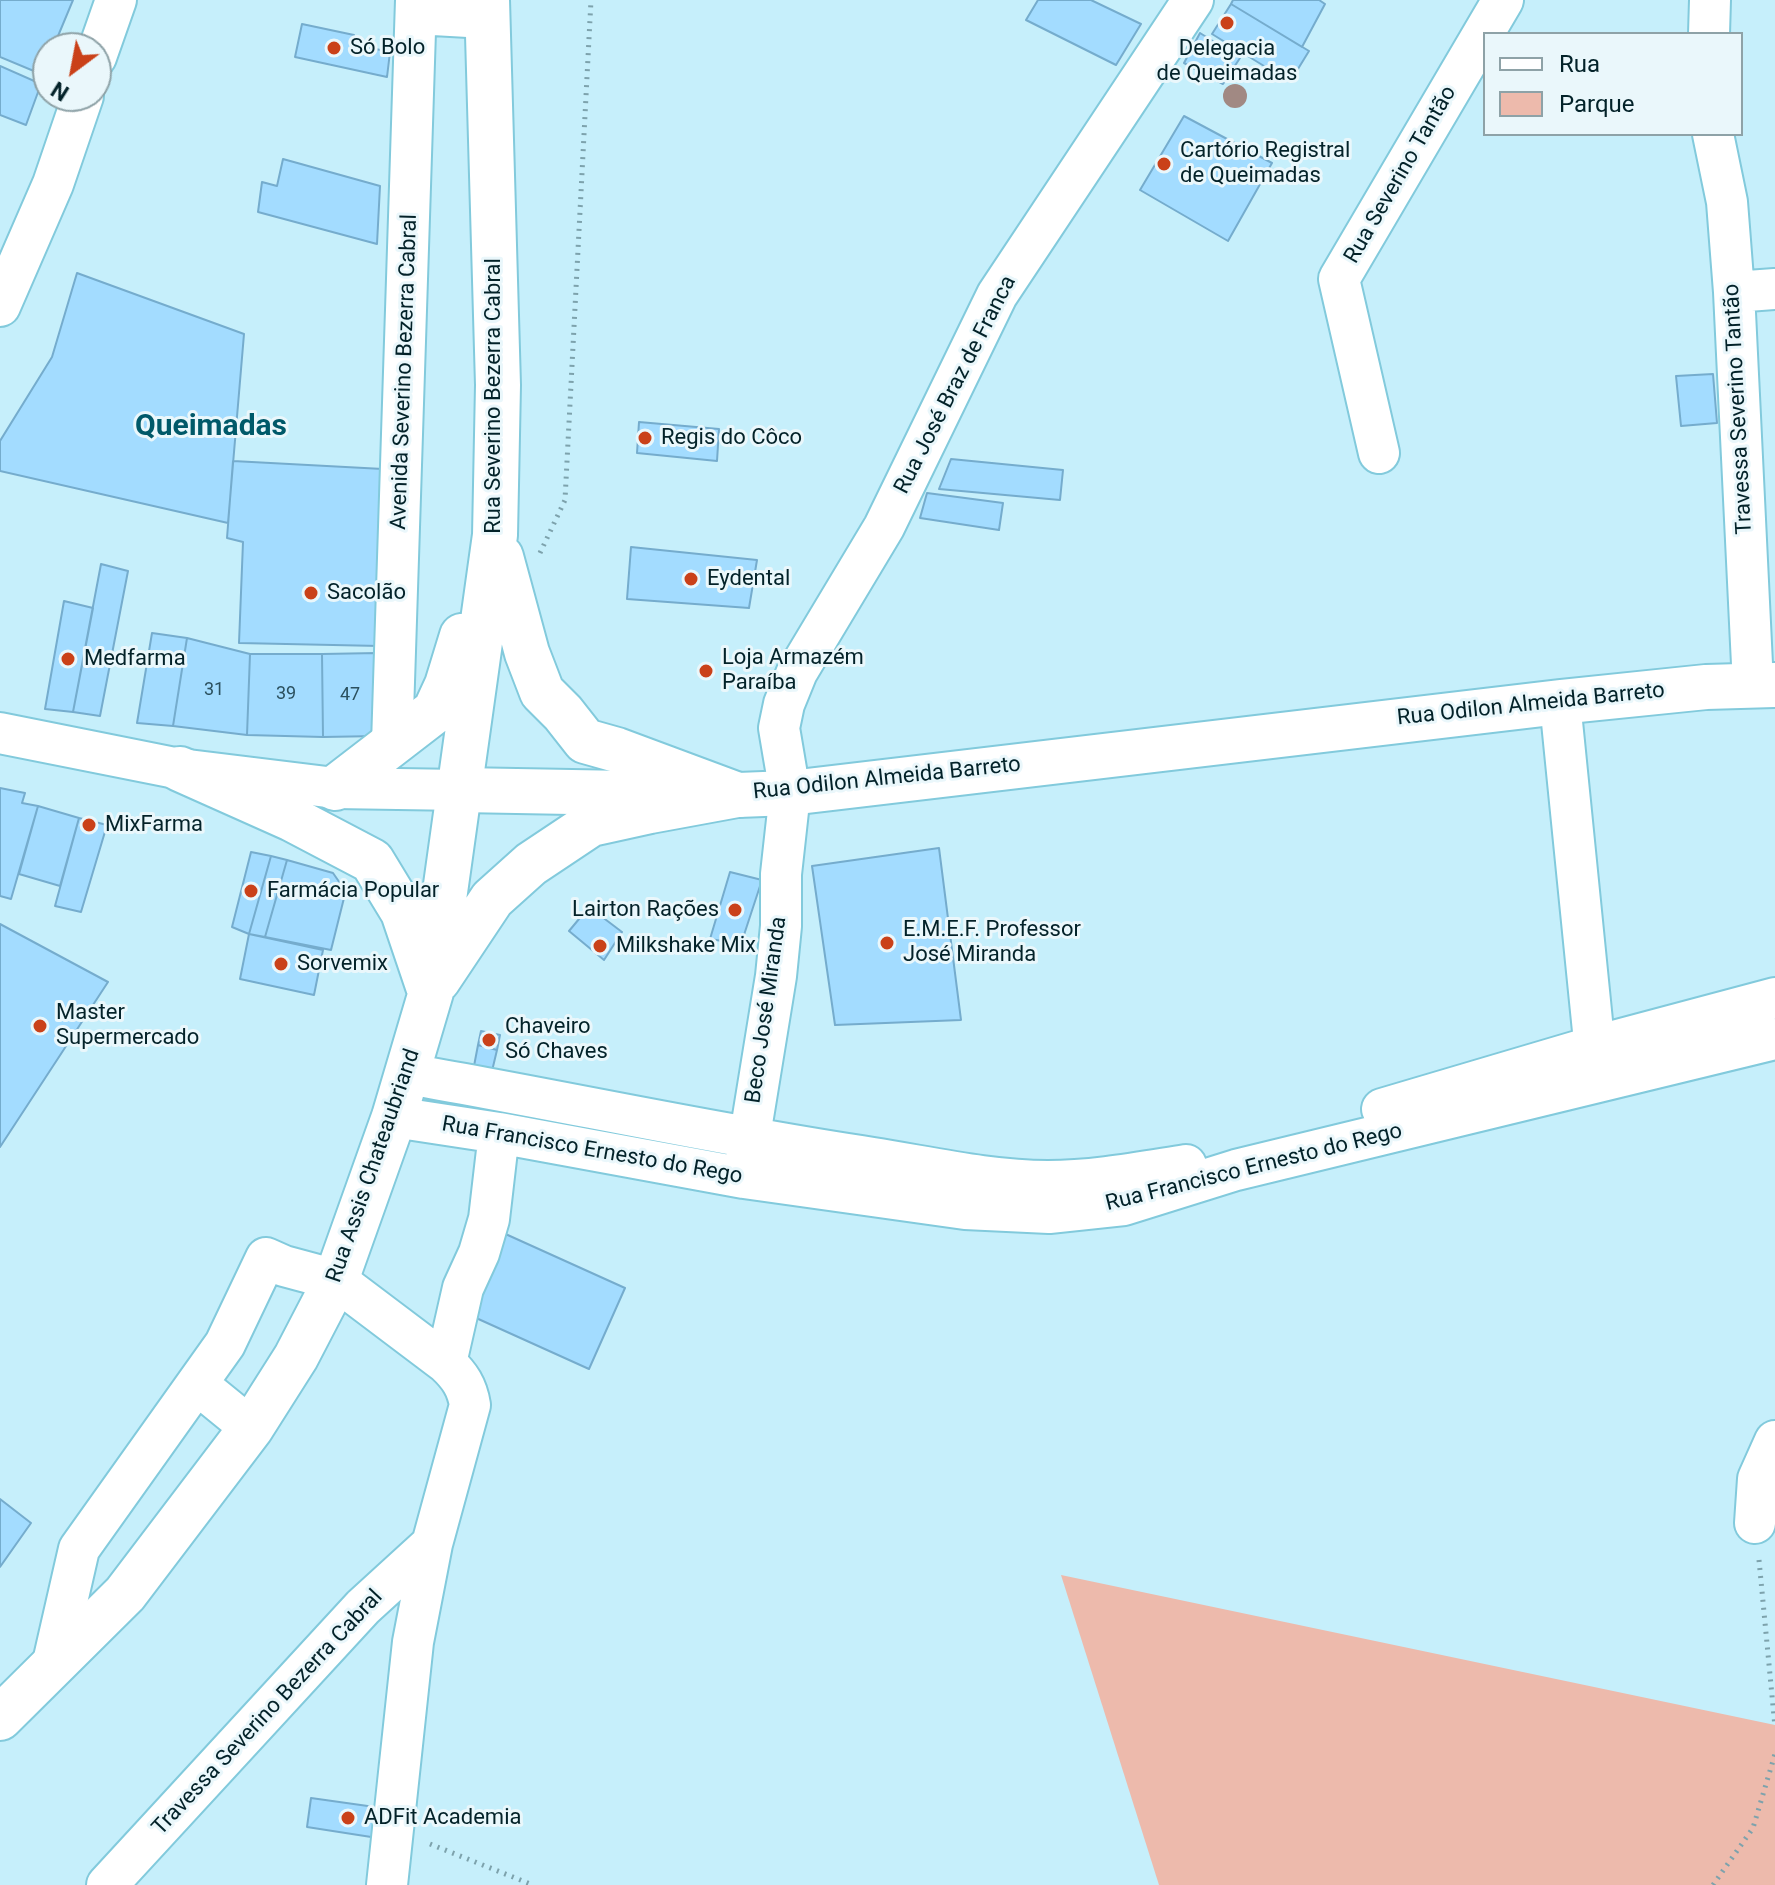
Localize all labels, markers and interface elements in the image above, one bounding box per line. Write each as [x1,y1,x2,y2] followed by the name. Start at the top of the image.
[1218,14,1236,32] marker: Delegacia de Queimadas
[32,32,112,112] north arrow
[1483,32,1743,136] legend
[350,35,425,61] place label: Só Bolo
[1157,36,1297,88] place label: Delegacia de Queimadas
[325,39,343,57] marker: Só Bolo
[1559,50,1600,78] text: Rua
[47,76,73,106] text: N
[1339,82,1463,268] street label: Rua Severino Tantão
[1559,90,1635,118] text: Parque
[1180,138,1350,190] place label: Cartório Registral de Queimadas
[1155,155,1173,173] marker: Cartório Registral de Queimadas
[386,214,424,530] street label: Avenida Severino Bezerra Cabral
[481,258,507,534] street label: Rua Severino Bezerra Cabral
[889,271,1023,499] street label: Rua José Braz de Franca
[1719,283,1759,535] street label: Travessa Severino Tantão
[135,409,287,445] district label: Queimadas
[661,425,802,451] place label: Regis do Côco
[636,429,654,447] marker: Regis do Côco
[707,566,790,592] place label: Eydental
[682,570,700,588] marker: Eydental
[327,580,406,606] place label: Sacolão
[302,584,320,602] marker: Sacolão
[722,645,864,696] place label: Loja Armazém Paraíba
[84,646,186,672] place label: Medfarma
[59,650,77,668] marker: Medfarma
[697,662,715,680] marker: Loja Armazém Paraíba
[1396,678,1666,732] street label: Rua Odilon Almeida Barreto
[204,679,224,701] house number: 31
[276,683,296,705] house number: 39
[340,684,360,706] house number: 47
[752,752,1022,806] street label: Rua Odilon Almeida Barreto
[105,812,203,838] place label: MixFarma
[80,816,98,834] marker: MixFarma
[267,878,439,904] place label: Farmácia Popular
[242,882,260,900] marker: Farmácia Popular
[572,897,719,923] place label: Lairton Rações
[726,901,744,919] marker: Lairton Rações
[741,915,793,1105] street label: Beco José Miranda
[903,917,1081,968] place label: E.M.E.F. Professor José Miranda
[616,933,756,959] place label: Milkshake Mix
[878,934,896,952] marker: E.M.E.F. Professor José Miranda
[591,937,609,955] marker: Milkshake Mix
[297,951,388,977] place label: Sorvemix
[272,955,290,973] marker: Sorvemix
[56,1000,199,1052] place label: Master Supermercado
[505,1014,608,1066] place label: Chaveiro Só Chaves
[31,1017,49,1035] marker: Master Supermercado
[480,1031,498,1049] marker: Chaveiro Só Chaves
[322,1046,426,1286] street label: Rua Assis Chateaubriand
[440,1112,744,1190] street label: Rua Francisco Ernesto do Rego
[1103,1118,1405,1218] street label: Rua Francisco Ernesto do Rego
[147,1585,389,1841] street label: Travessa Severino Bezerra Cabral
[364,1805,521,1831] place label: ADFit Academia
[339,1809,357,1827] marker: ADFit Academia

